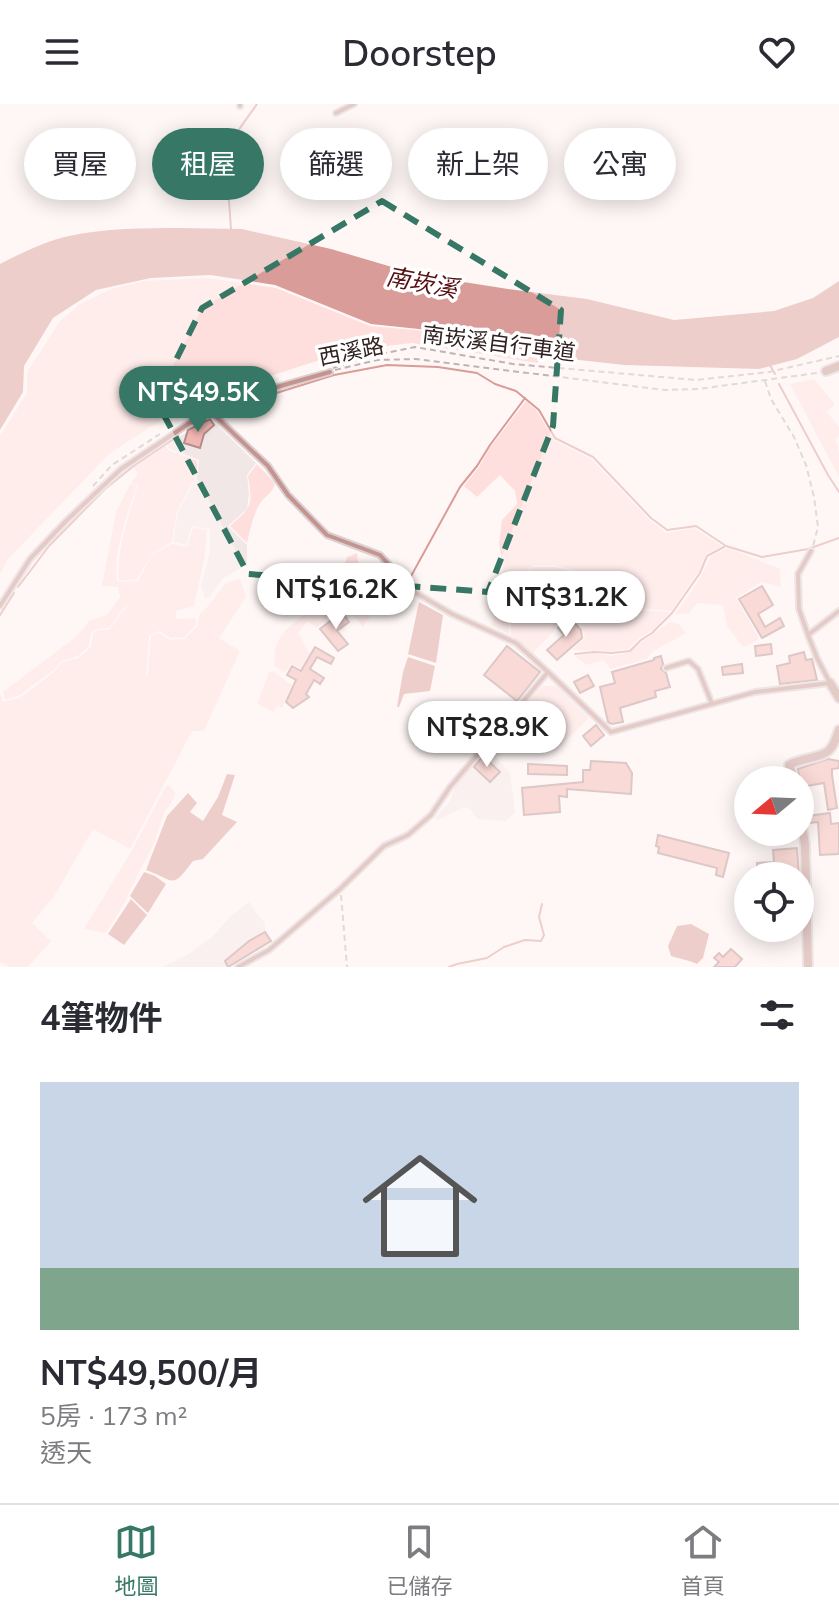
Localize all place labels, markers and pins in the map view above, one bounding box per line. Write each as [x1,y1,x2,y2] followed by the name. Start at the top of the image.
[115,366,281,434] pin: NT$49.5K
[253,563,419,631] pin: NT$16.2K
[483,571,649,639] pin: NT$31.2K
[404,701,570,769] pin: NT$28.9K

